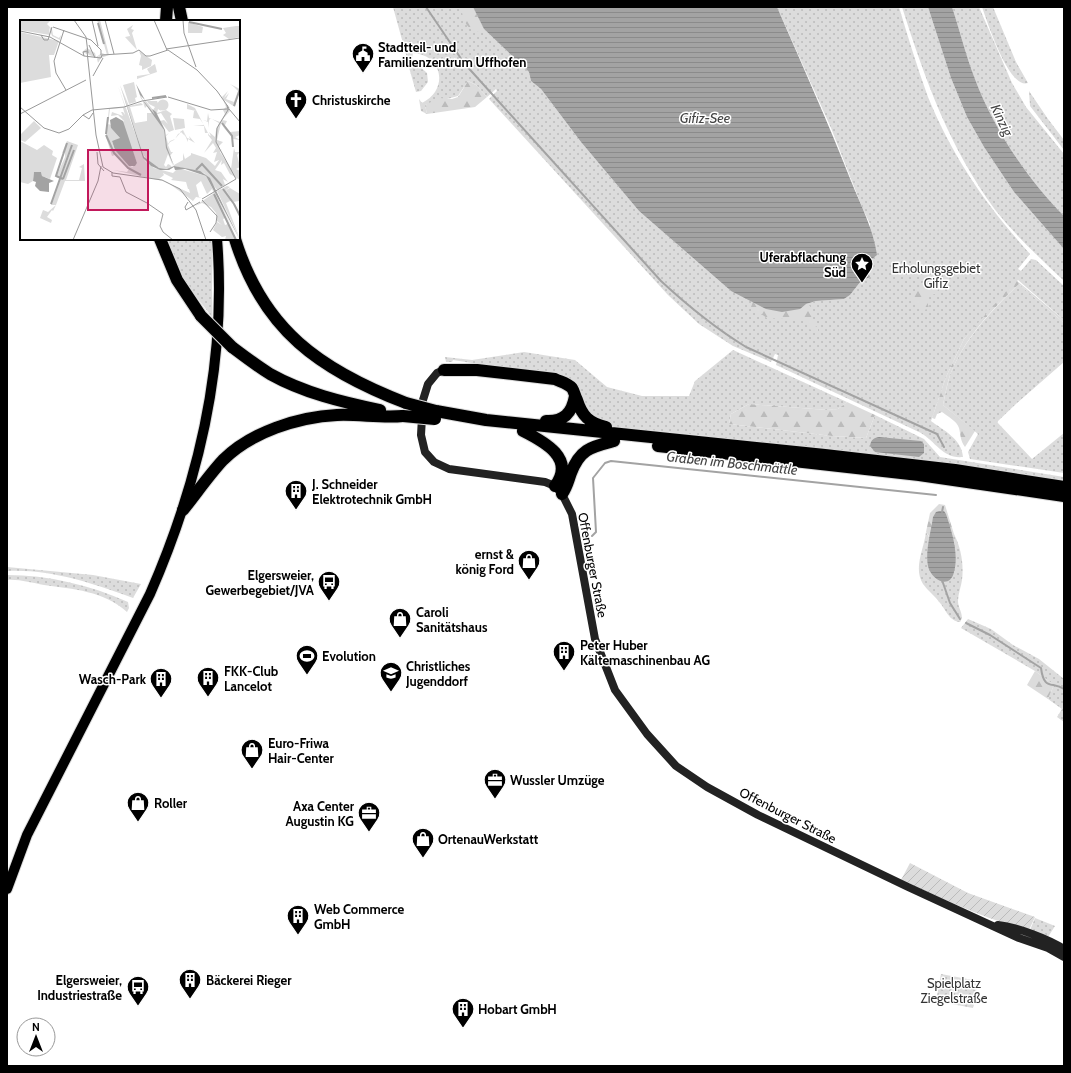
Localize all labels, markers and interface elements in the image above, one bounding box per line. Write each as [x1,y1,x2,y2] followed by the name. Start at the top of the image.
[20,20,240,240] inset map
[378,39,526,70] place label: Stadtteil- und Familienzentrum Uffhofen
[350,41,376,74] public building icon: Stadtteil- und Familienzentrum Uffhofen
[283,87,309,120] church icon: Christuskirche
[312,92,391,108] place label: Christuskirche
[987,101,1018,139] water label: Kinzig
[680,109,731,127] water label: Gifiz-See
[759,249,846,280] place label: Uferabflachung Süd
[849,251,875,284] place icon: Uferabflachung Süd
[892,260,981,291] park label: Erholungsgebiet Gifiz
[666,447,799,479] water label: Graben im Boschmättle
[311,476,432,507] place label: J. Schneider Elektrotechnik GmbH
[283,478,309,511] building icon: J. Schneider Elektrotechnik GmbH
[575,511,611,619] street label: Offenburger Straße
[455,546,515,577] place label: ernst & könig Ford
[516,548,542,581] shop icon: ernst & könig Ford
[205,567,315,598] place label: Elgersweier, Gewerbegebiet/JVA
[316,569,342,602] bus stop icon: Elgersweier, Gewerbegebiet/JVA
[416,604,488,635] place label: Caroli Sanitätshaus
[387,606,413,639] shop icon: Caroli Sanitätshaus
[580,637,711,668] place label: Peter Huber Kältemaschinenbau AG
[551,639,577,672] building icon: Peter Huber Kältemaschinenbau AG
[294,643,320,676] sports icon: Evolution
[322,648,376,664] place label: Evolution
[405,658,471,689] place label: Christliches Jugenddorf
[378,660,404,693] school or university icon: Christliches Jugenddorf
[224,663,279,694] place label: FKK-Club Lancelot
[195,665,221,698] building icon: FKK-Club Lancelot
[148,666,174,699] building icon: Wasch-Park
[79,671,147,687] place label: Wasch-Park
[268,735,334,766] place label: Euro-Friwa Hair-Center
[239,737,265,770] shop icon: Euro-Friwa Hair-Center
[482,767,508,800] office icon: Wussler Umzüge
[510,772,605,788] place label: Wussler Umzüge
[737,784,839,846] street label: Offenburger Straße
[125,790,151,823] shop icon: Roller
[154,795,188,811] place label: Roller
[286,798,355,829] place label: Axa Center Augustin KG
[356,800,382,833] office icon: Axa Center Augustin KG
[410,826,436,859] shop icon: OrtenauWerkstatt
[438,831,539,847] place label: OrtenauWerkstatt
[314,901,405,932] place label: Web Commerce GmbH
[285,903,311,936] building icon: Web Commerce GmbH
[177,967,203,1000] building icon: Bäckerei Rieger
[37,972,122,1003] place label: Elgersweier, Industriestraße
[206,972,292,988] place label: Bäckerei Rieger
[125,974,151,1007] bus stop icon: Elgersweier, Industriestraße
[921,975,988,1006] park label: Spielplatz Ziegelstraße
[450,996,476,1029] building icon: Hobart GmbH
[478,1001,557,1017] place label: Hobart GmbH
[16,1017,56,1057] north arrow
[32,1020,40,1034] text: N

